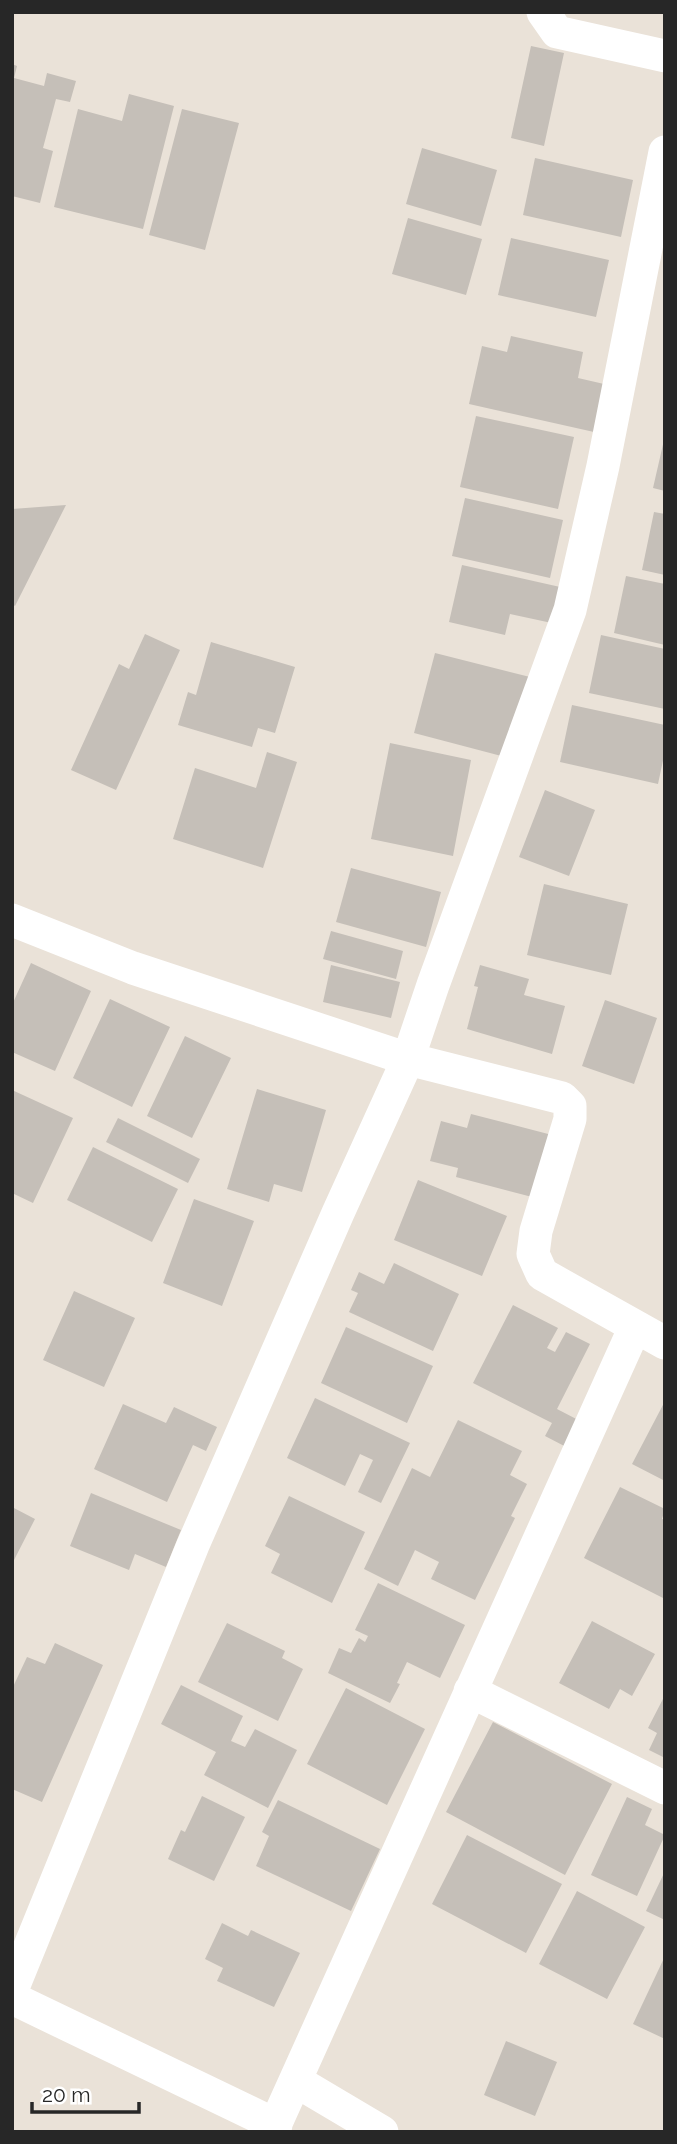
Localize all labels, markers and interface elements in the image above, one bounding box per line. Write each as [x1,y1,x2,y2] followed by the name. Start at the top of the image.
[32,2070,138,2114] scale bar
[42,2082,90,2107] text: 20 m

